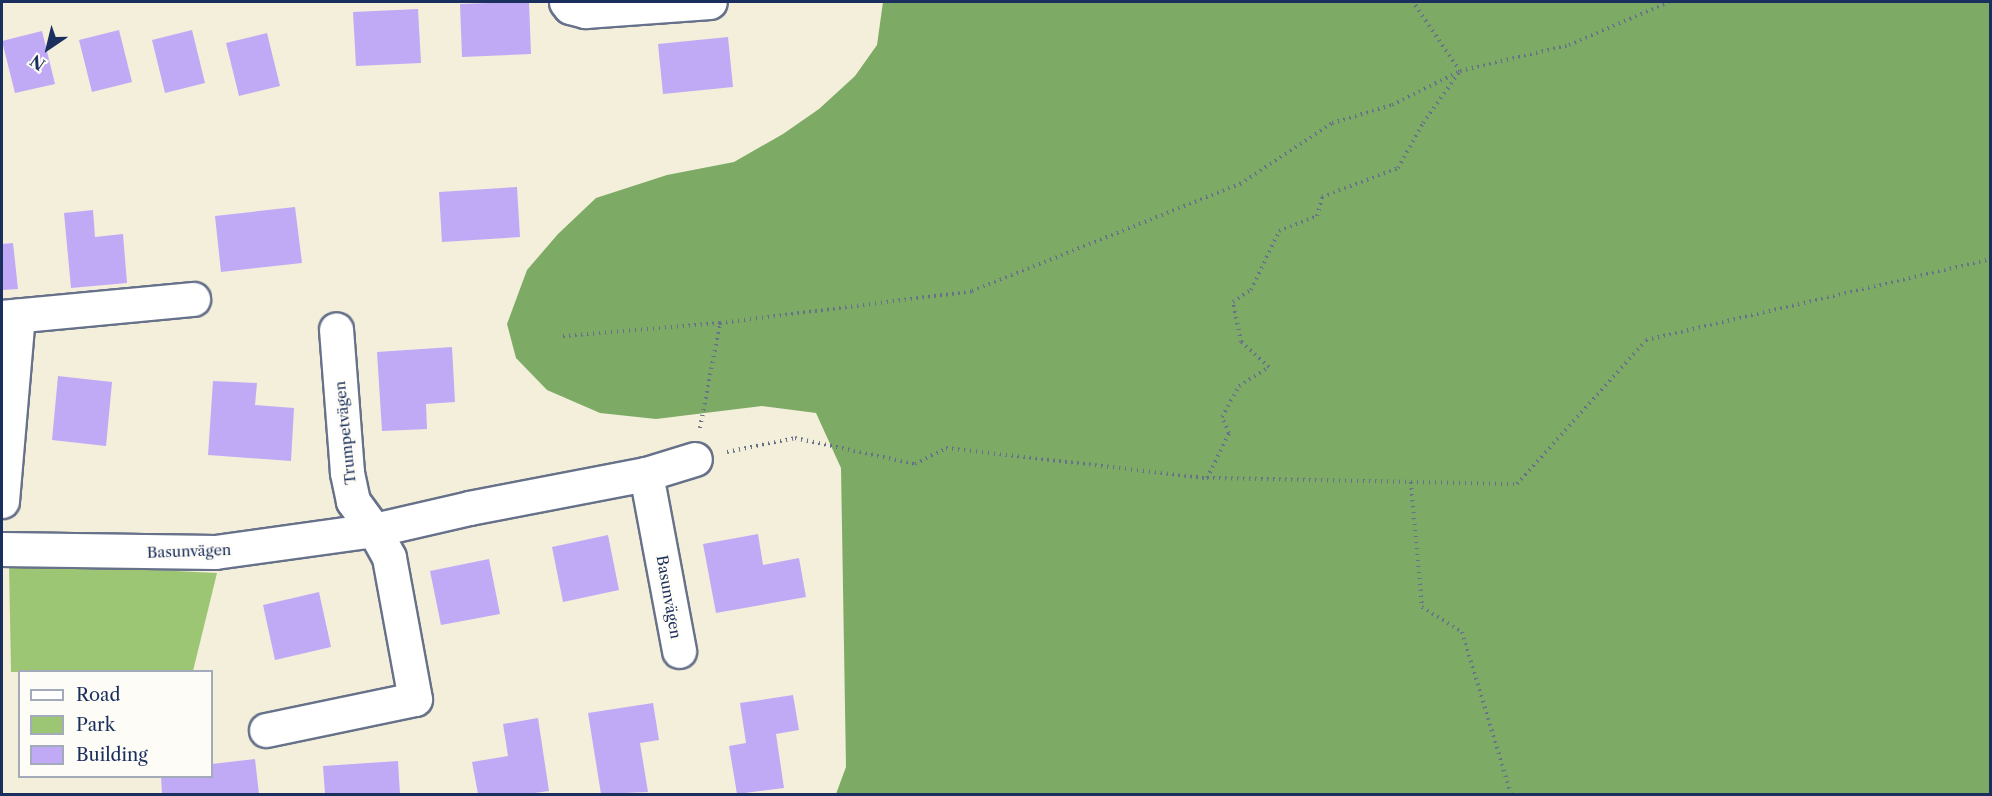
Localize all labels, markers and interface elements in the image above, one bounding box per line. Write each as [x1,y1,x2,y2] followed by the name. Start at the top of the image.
[18,18,78,78] north arrow
[26,51,49,75] text: N
[331,380,359,486] street label: Trumpetvägen
[147,541,231,561] street label: Basunvägen
[653,554,685,640] street label: Basunvägen
[18,670,213,778] legend
[76,684,121,706] text: Road
[76,714,115,736] text: Park
[76,744,148,766] text: Building

